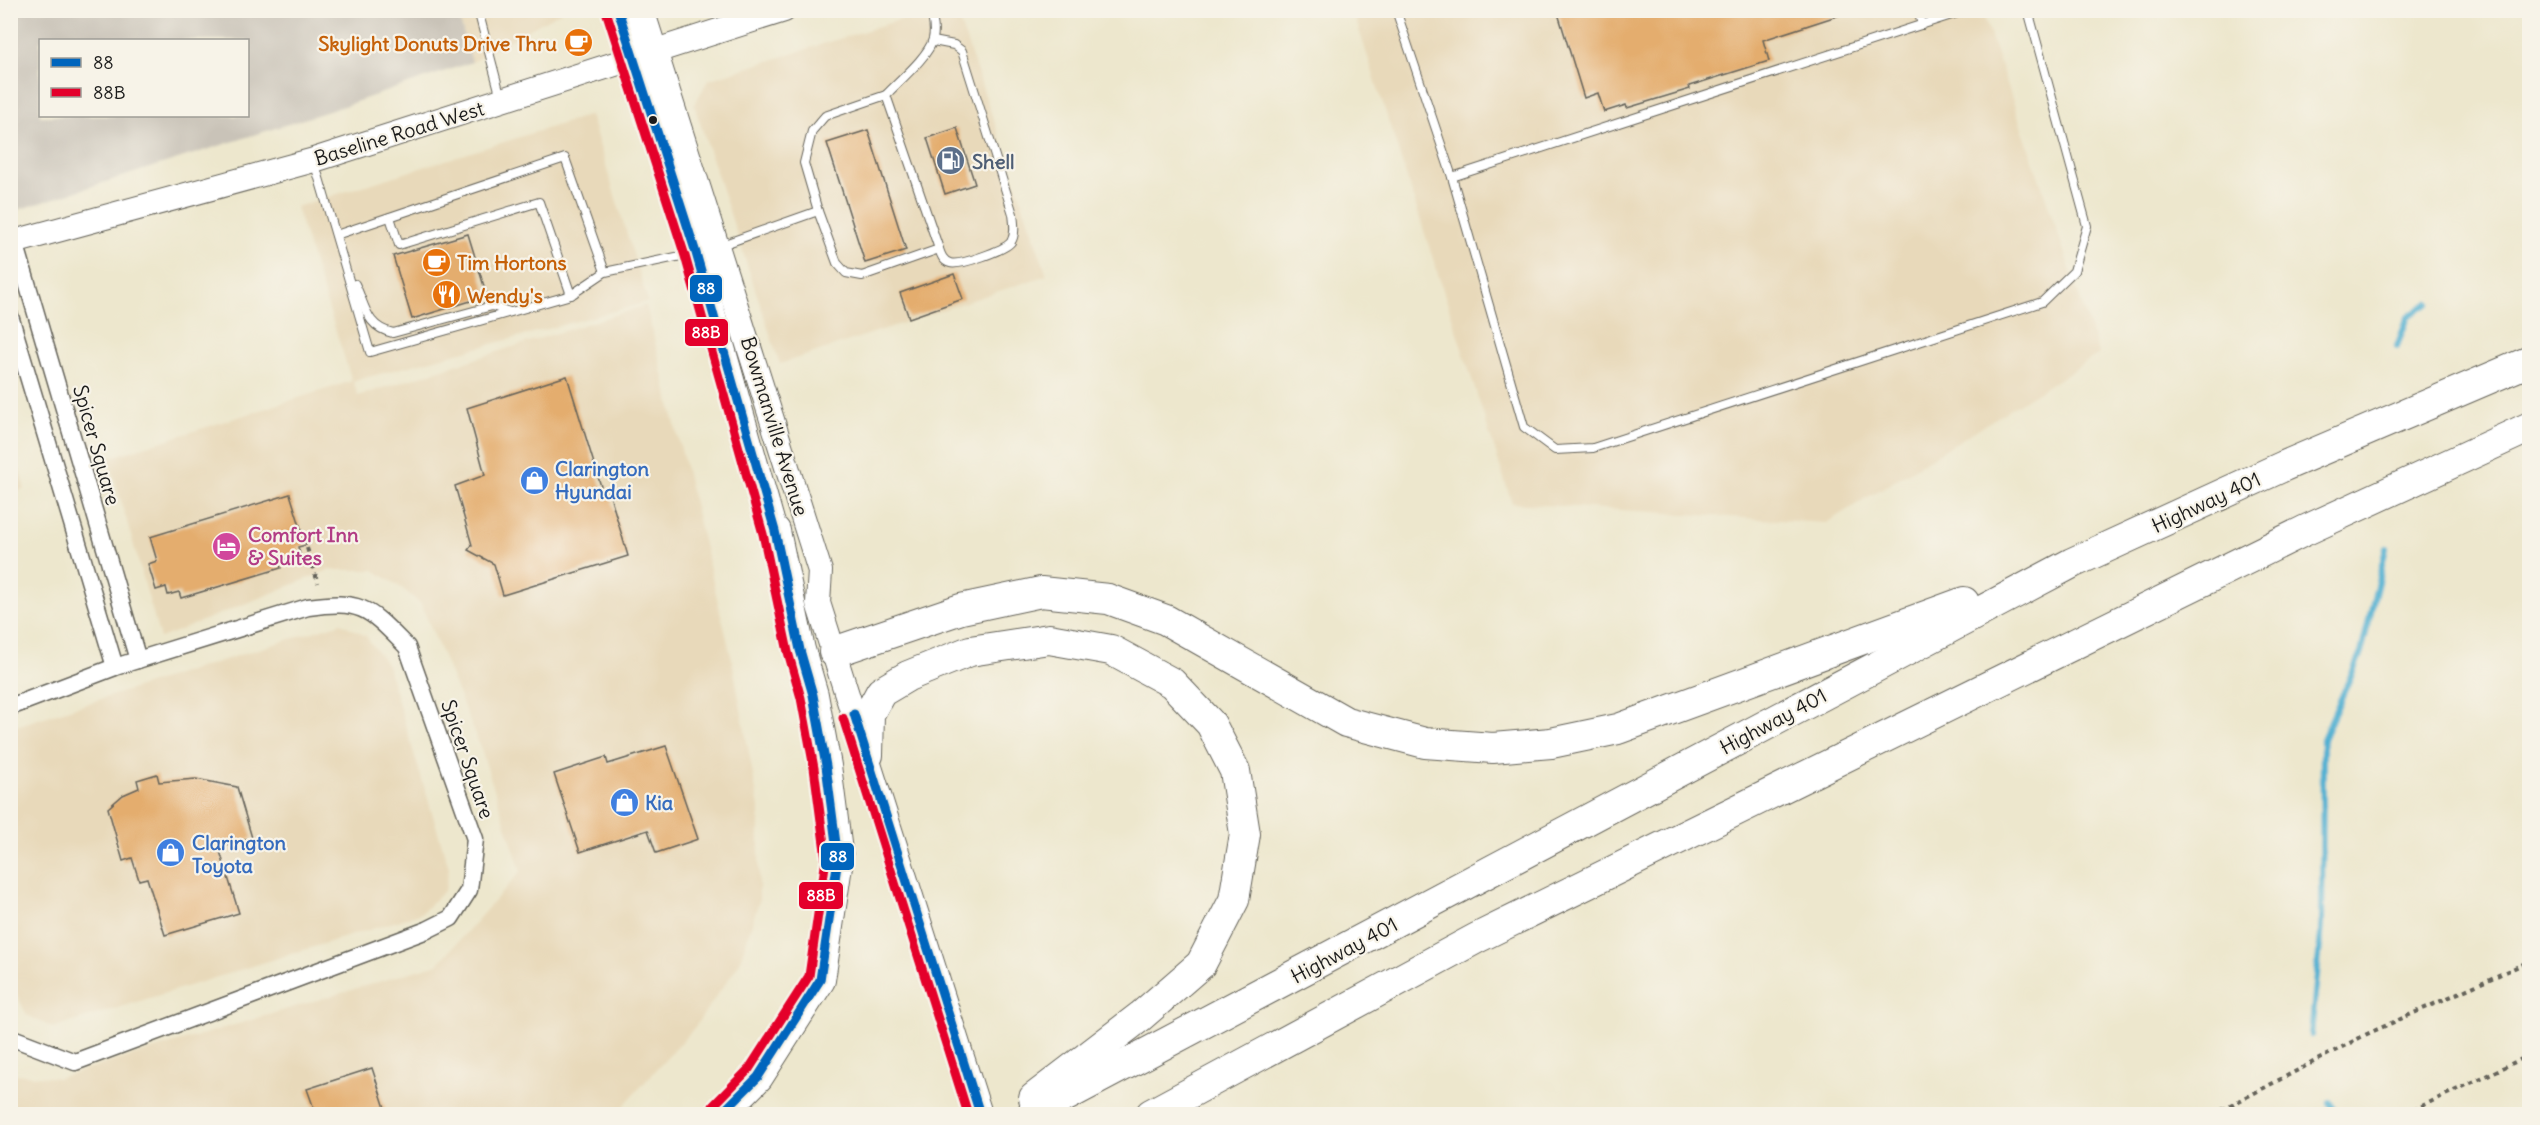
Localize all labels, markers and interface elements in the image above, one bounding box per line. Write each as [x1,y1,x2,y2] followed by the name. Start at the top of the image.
[562,27,594,59] cafe icon: Skylight Donuts Drive Thru
[318,31,557,56] place label: Skylight Donuts Drive Thru
[39,39,249,117] legend
[93,51,114,74] text: 88
[93,81,126,104] text: 88B
[311,95,487,171] street label: Baseline Road West
[647,114,659,126] unlabelled marker
[935,145,967,177] fuel station icon: Shell
[972,149,1014,174] place label: Shell
[420,246,452,278] cafe icon: Tim Hortons
[457,250,567,275] place label: Tim Hortons
[689,274,723,303] line badge: 88
[697,278,715,298] text: 88
[430,279,462,311] restaurant icon: Wendy's
[467,283,543,308] place label: Wendy's
[684,318,729,347] line badge: 88B
[692,322,721,342] text: 88B
[736,333,814,519] street label: Bowmanville Avenue
[68,382,126,508] street label: Spicer Square
[555,456,649,504] place label: Clarington Hyundai
[518,464,550,496] shop icon: Clarington Hyundai
[2148,466,2264,538] street label: Highway 401
[248,522,359,570] place label: Comfort Inn & Suites
[211,530,243,562] hotel icon: Comfort Inn & Suites
[1715,682,1831,760] street label: Highway 401
[436,696,500,822] street label: Spicer Square
[608,786,640,818] shop icon: Kia
[645,790,674,815] place label: Kia
[192,830,286,878] place label: Clarington Toyota
[155,837,187,869] shop icon: Clarington Toyota
[820,842,855,871] line badge: 88
[829,846,847,866] text: 88
[798,881,844,910] line badge: 88B
[807,885,836,905] text: 88B
[1286,911,1402,989] street label: Highway 401

